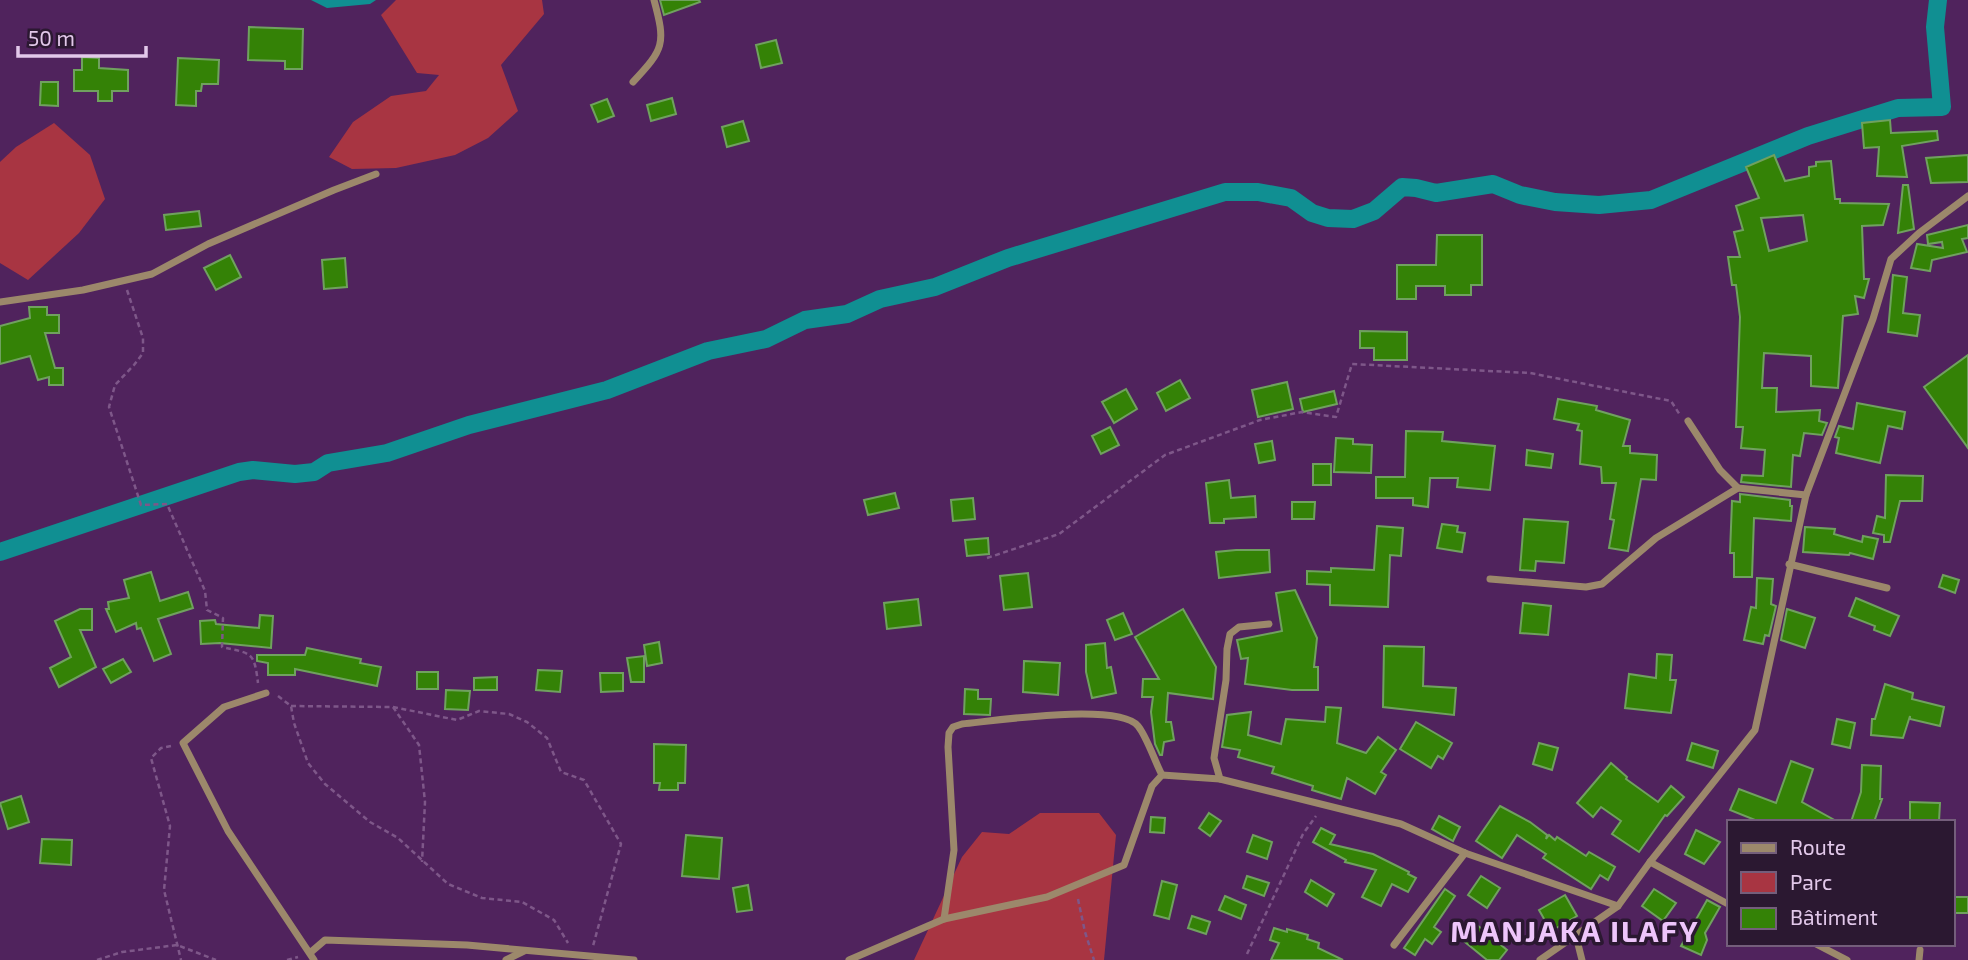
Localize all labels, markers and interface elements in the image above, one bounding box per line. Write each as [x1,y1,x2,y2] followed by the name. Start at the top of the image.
[18,14,145,58] scale bar
[28,25,75,50] text: 50 m
[1727,820,1954,946] legend
[1790,834,1846,859] text: Route
[1790,869,1832,894] text: Parc
[1790,904,1878,929] text: Bâtiment
[1450,912,1700,948] district label: MANJAKA ILAFY

